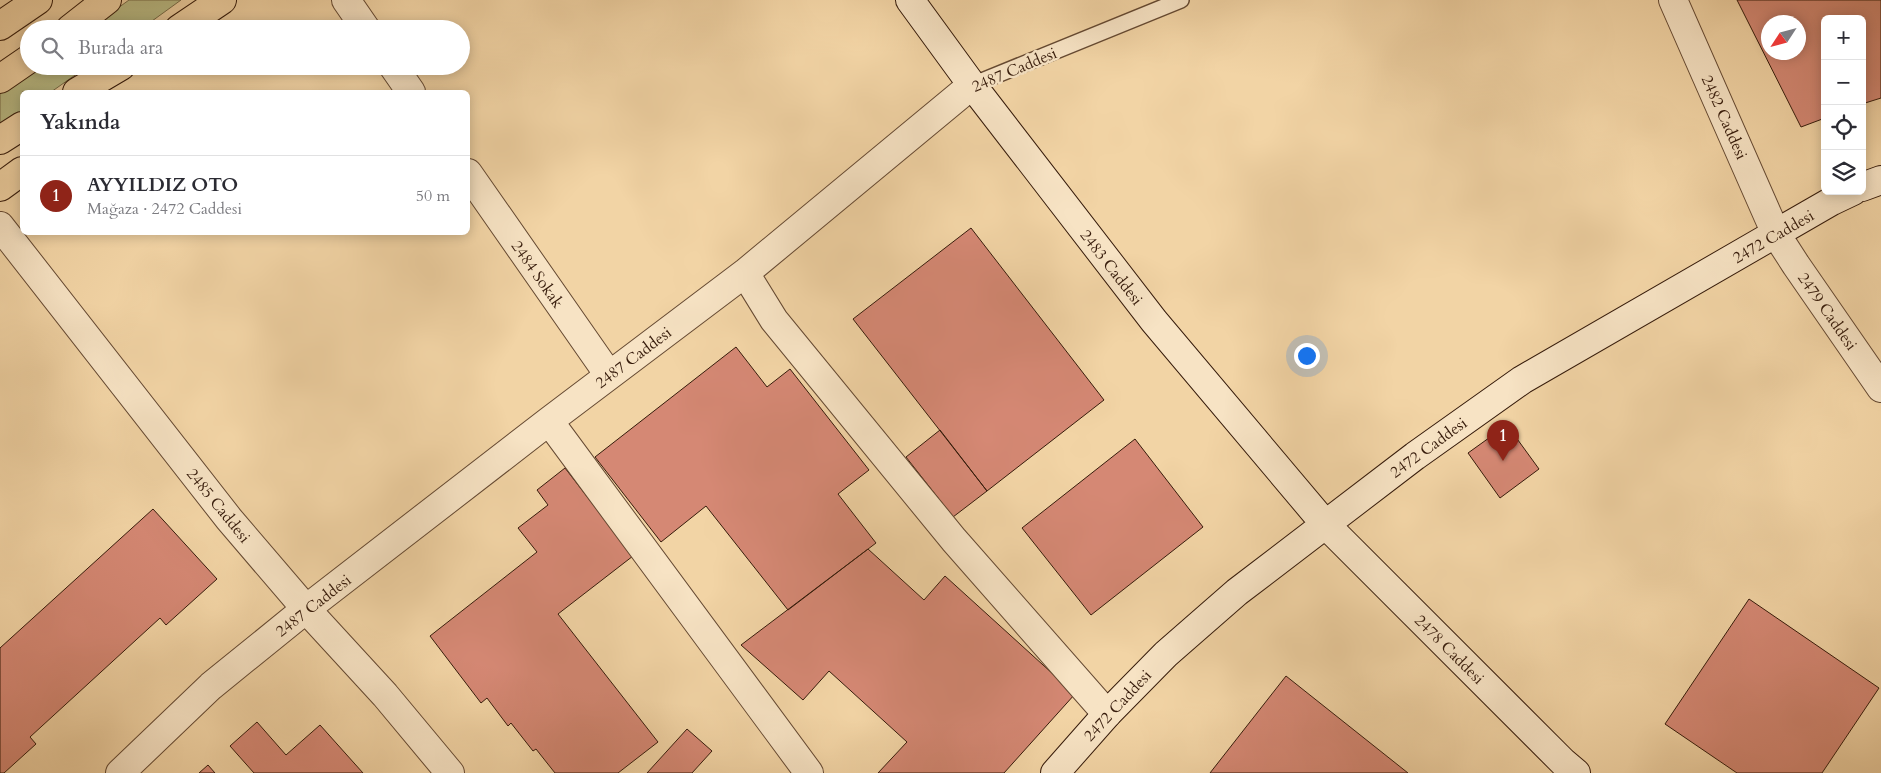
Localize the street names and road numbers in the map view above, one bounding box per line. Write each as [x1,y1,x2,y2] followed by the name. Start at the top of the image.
[968,42,1061,98] street label: 2487 Caddesi
[1696,72,1753,164] street label: 2482 Caddesi
[1729,204,1819,269] street label: 2472 Caddesi
[1075,225,1148,310] street label: 2483 Caddesi
[506,236,569,313] street label: 2484 Sokak
[1792,268,1862,355] street label: 2479 Caddesi
[591,322,677,394] street label: 2487 Caddesi
[1386,412,1472,483] street label: 2472 Caddesi
[181,464,256,548] street label: 2485 Caddesi
[271,569,356,642] street label: 2487 Caddesi
[1410,610,1489,690] street label: 2478 Caddesi
[1079,665,1157,746] street label: 2472 Caddesi

